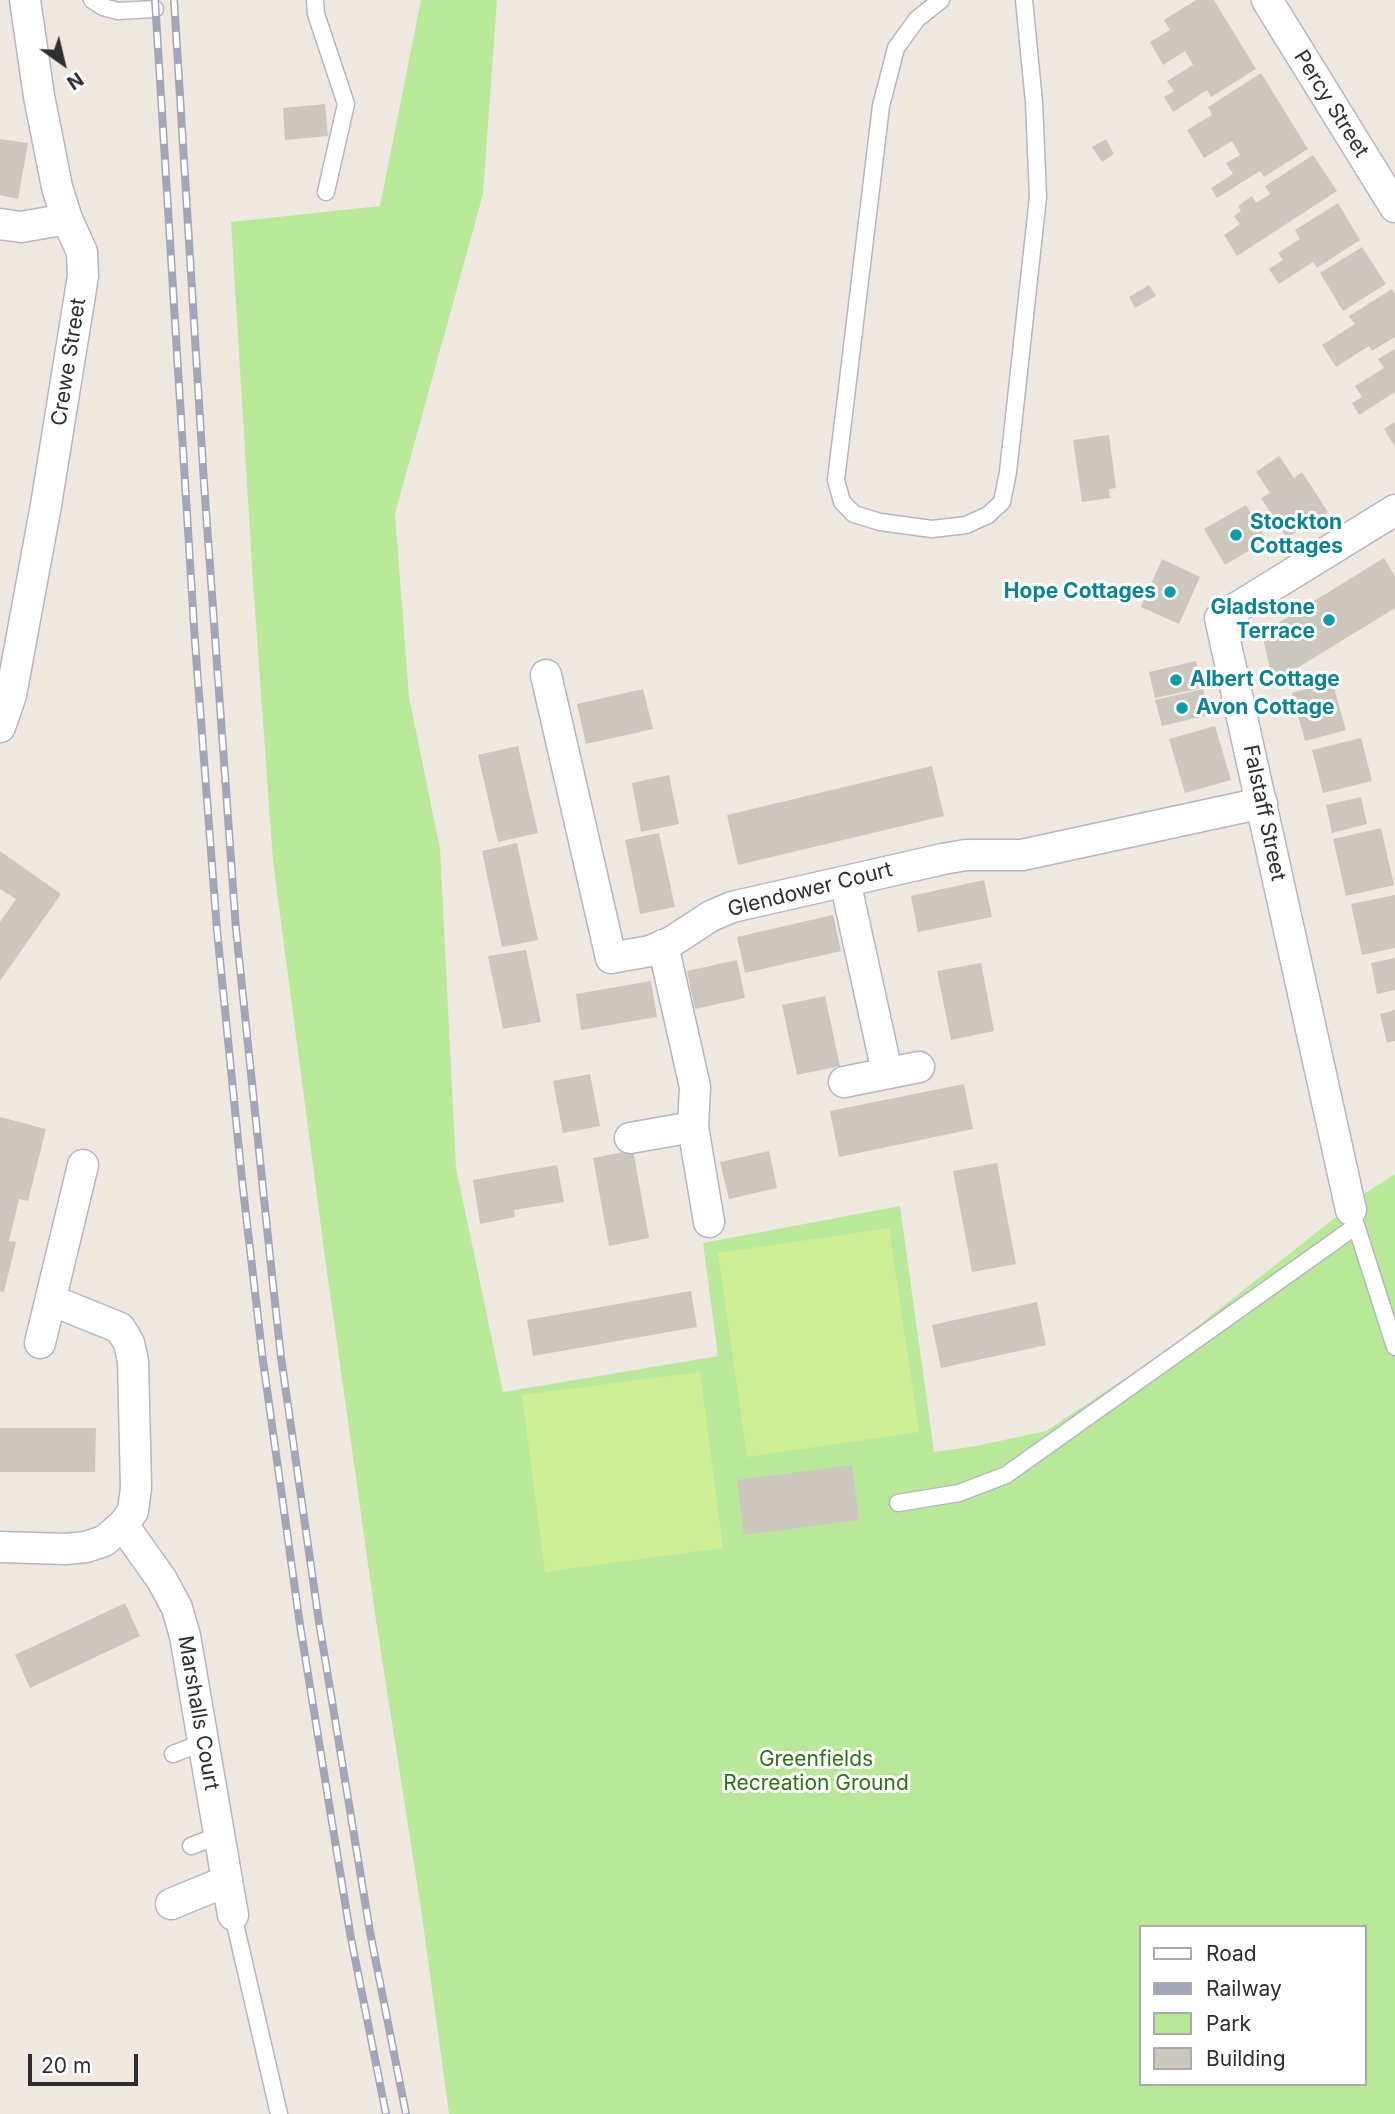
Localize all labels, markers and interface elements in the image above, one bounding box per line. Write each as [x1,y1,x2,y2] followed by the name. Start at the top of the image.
[28,28,98,98] north arrow
[1288,46,1374,162] street label: Percy Street
[63,67,87,94] text: N
[46,296,92,428] street label: Crewe Street
[1250,510,1343,560] place label: Stockton Cottages
[1228,527,1244,543] marker: Stockton Cottages
[1004,579,1156,605] place label: Hope Cottages
[1162,584,1178,600] marker: Hope Cottages
[1210,595,1315,645] place label: Gladstone Terrace
[1321,612,1337,628] marker: Gladstone Terrace
[1190,667,1340,693] place label: Albert Cottage
[1168,672,1184,688] marker: Albert Cottage
[1196,695,1335,721] place label: Avon Cottage
[1174,700,1190,716] marker: Avon Cottage
[1237,743,1291,883] street label: Falstaff Street
[725,857,895,923] street label: Glendower Court
[172,1634,224,1792] street label: Marshalls Court
[723,1747,909,1797] park label: Greenfields Recreation Ground
[1140,1925,1367,2086] legend
[1206,1941,1257,1966] text: Road
[1206,1976,1282,2001] text: Railway
[1206,2011,1251,2036] text: Park
[32,2040,142,2084] scale bar
[1206,2046,1286,2071] text: Building
[41,2053,91,2078] text: 20 m

